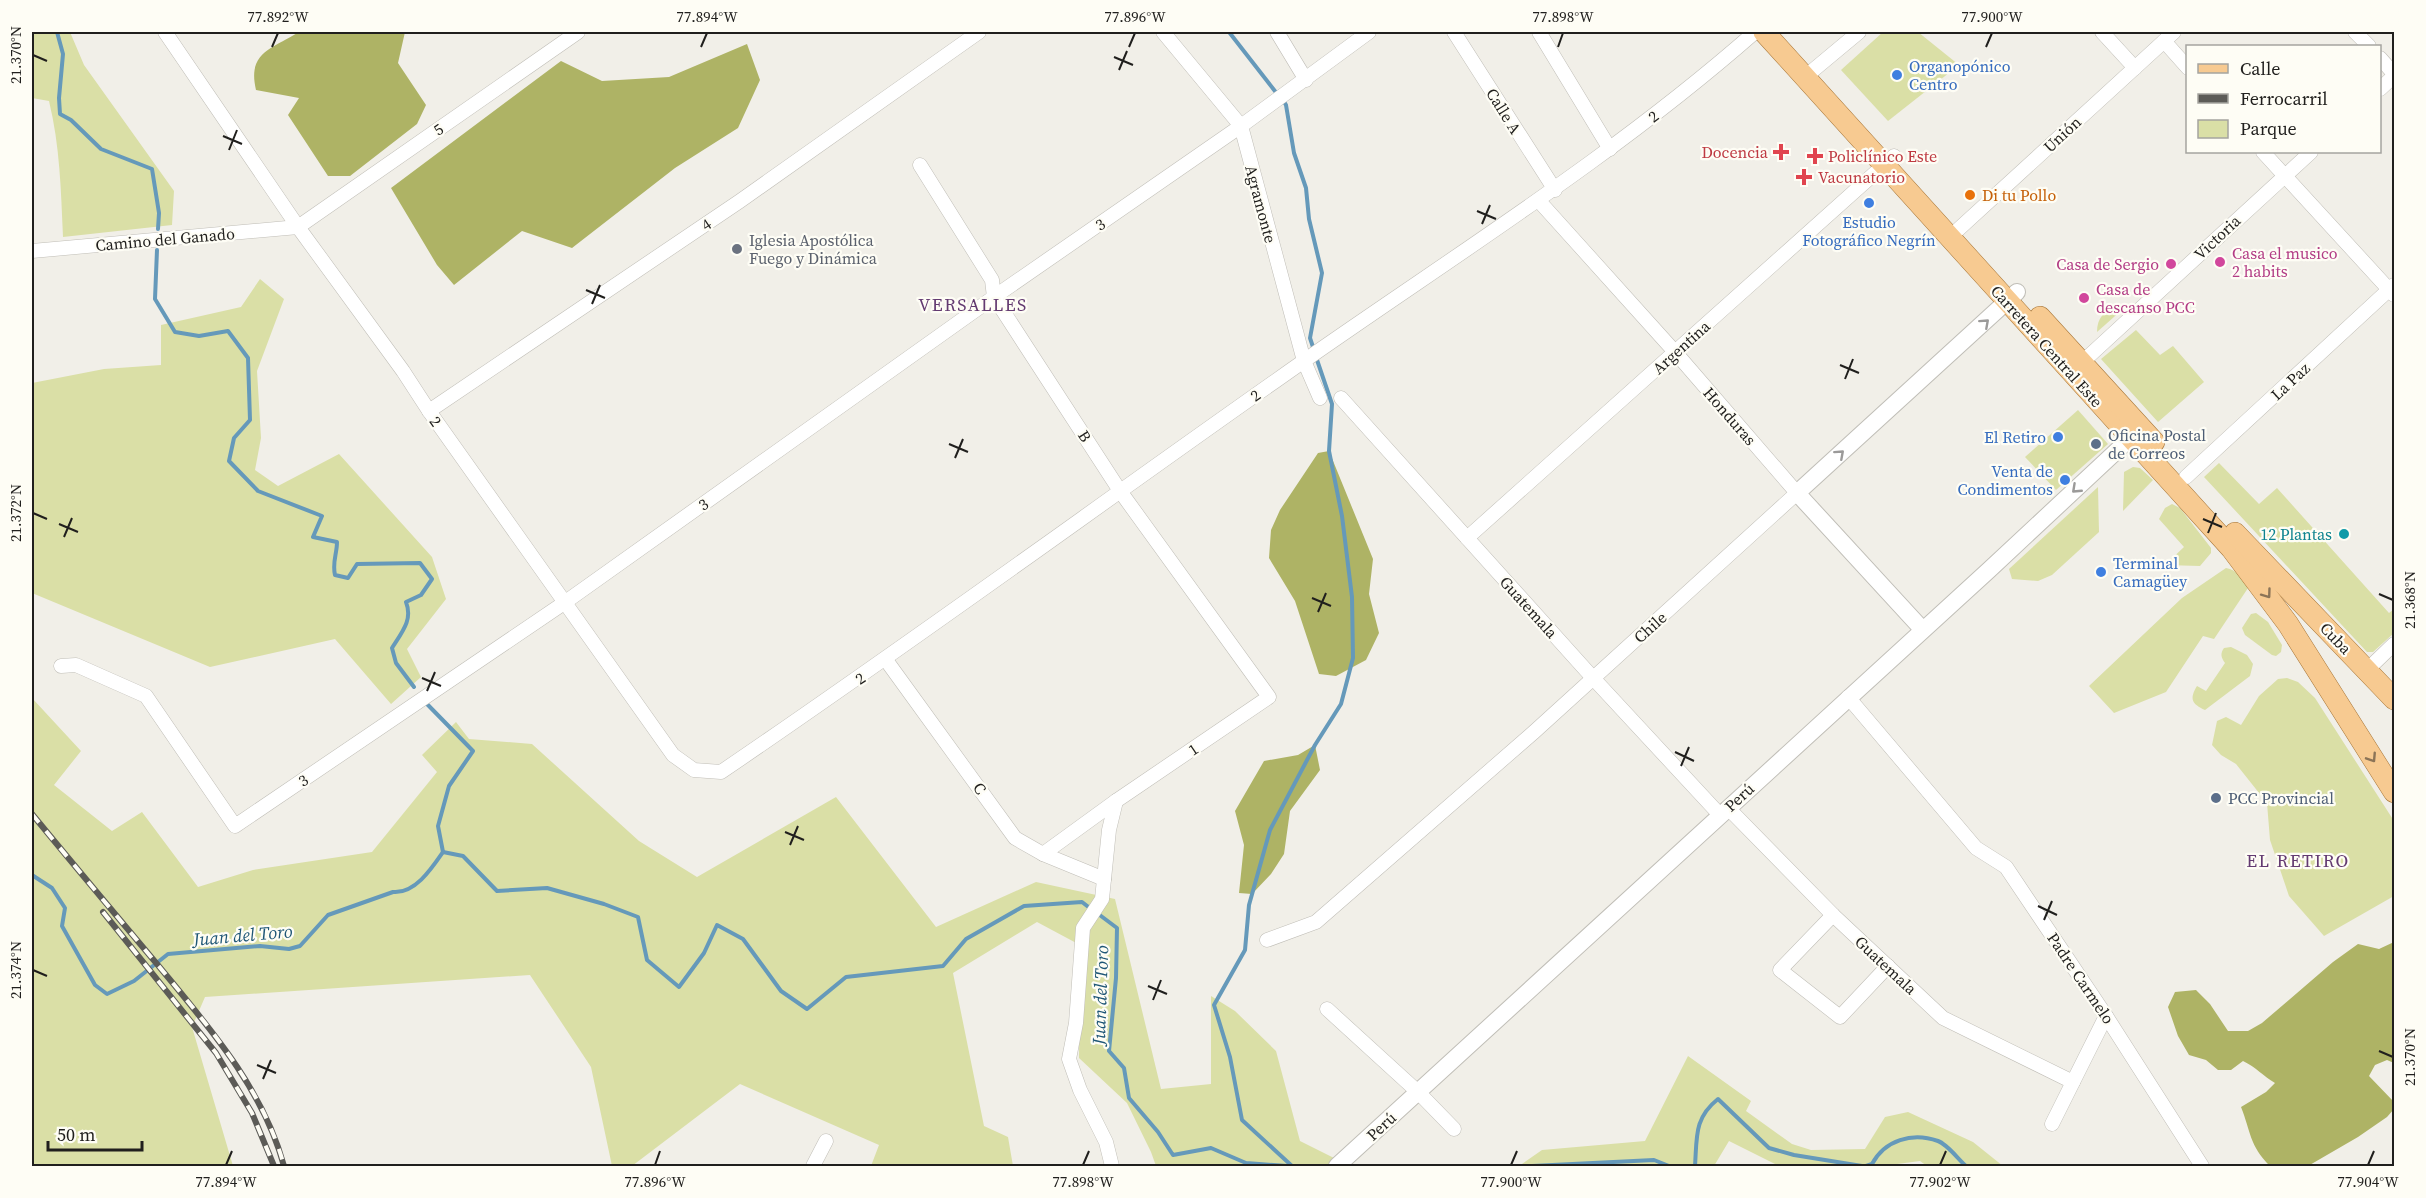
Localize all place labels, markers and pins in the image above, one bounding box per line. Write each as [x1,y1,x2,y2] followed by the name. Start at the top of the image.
[1909,55,2011,95] place label: Organopónico Centro
[1890,68,1904,82] marker: Organopónico Centro
[1701,141,1769,163] place label: Docencia
[1772,143,1790,161] marker: Docencia
[1828,145,1937,167] place label: Policlínico Este
[1806,147,1824,165] marker: Policlínico Este
[1818,166,1905,188] place label: Vacunatorio
[1795,168,1813,186] marker: Vacunatorio
[1982,184,2056,206] place label: Di tu Pollo
[1963,188,1977,202] marker: Di tu Pollo
[1862,196,1876,210] marker: Estudio Fotográfico Negrín
[1802,211,1936,251] place label: Estudio Fotográfico Negrín
[749,229,878,269] place label: Iglesia Apostólica Fuego y Dinámica
[730,242,744,256] marker: Iglesia Apostólica Fuego y Dinámica
[2232,242,2338,282] place label: Casa el musico 2 habits
[2056,253,2159,275] place label: Casa de Sergio
[2213,255,2227,269] marker: Casa el musico 2 habits
[2164,257,2178,271] marker: Casa de Sergio
[2096,278,2195,318] place label: Casa de descanso PCC
[2077,291,2091,305] marker: Casa de descanso PCC
[2108,424,2206,464] place label: Oficina Postal de Correos
[1984,426,2046,448] place label: El Retiro
[2051,430,2065,444] marker: El Retiro
[2089,437,2103,451] marker: Oficina Postal de Correos
[1957,460,2053,500] place label: Venta de Condimentos
[2058,473,2072,487] marker: Venta de Condimentos
[2260,523,2332,545] place label: 12 Plantas
[2337,527,2351,541] marker: 12 Plantas
[2113,552,2188,592] place label: Terminal Camagüey
[2094,565,2108,579] marker: Terminal Camagüey
[2228,787,2334,809] place label: PCC Provincial
[2209,791,2223,805] marker: PCC Provincial

